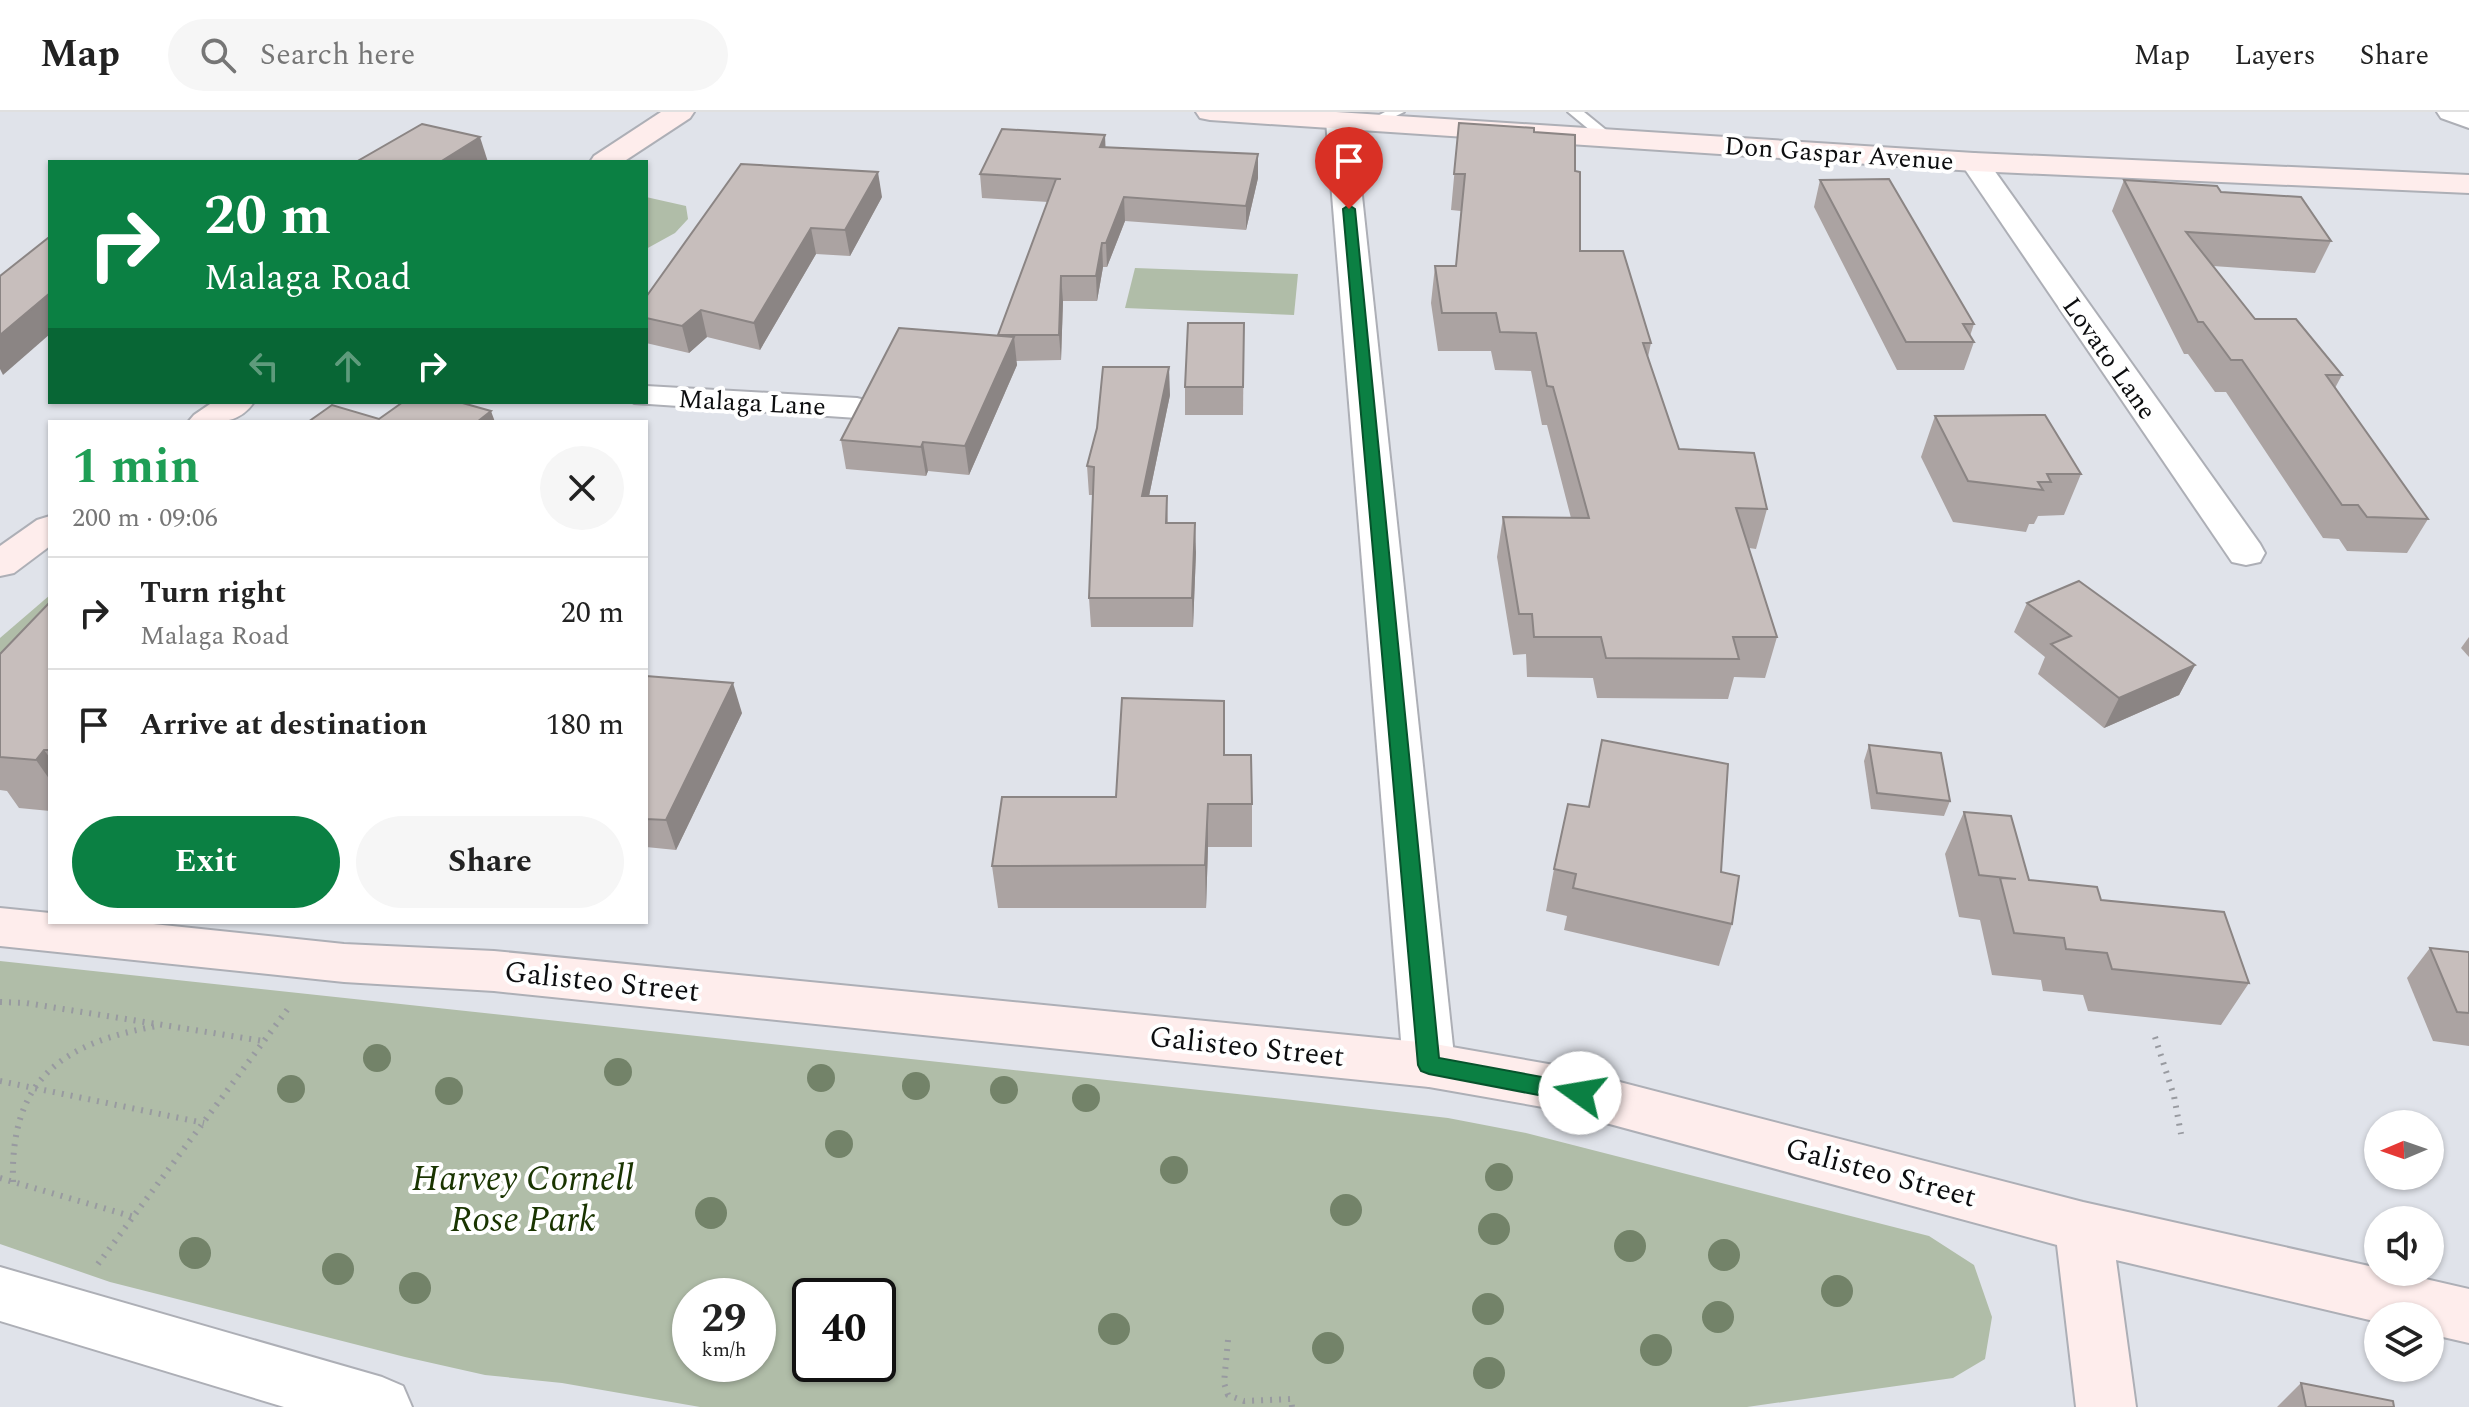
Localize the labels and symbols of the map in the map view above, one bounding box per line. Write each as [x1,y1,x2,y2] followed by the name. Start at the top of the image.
[1723,126,1955,182] street label: Don Gaspar Avenue
[1315,127,1383,209] pin
[2052,289,2166,428] street label: Lovato Lane
[677,379,827,427] street label: Malaga Lane
[502,949,702,1015] street label: Galisteo Street
[1147,1014,1347,1080] street label: Galisteo Street
[1538,1051,1622,1135] position arrow
[2364,1110,2444,1190] north arrow
[1780,1125,1981,1221] street label: Galisteo Street
[412,1152,634,1248] park label: Harvey Cornell Rose Park
[792,1278,896,1382] speed limit sign: 40

